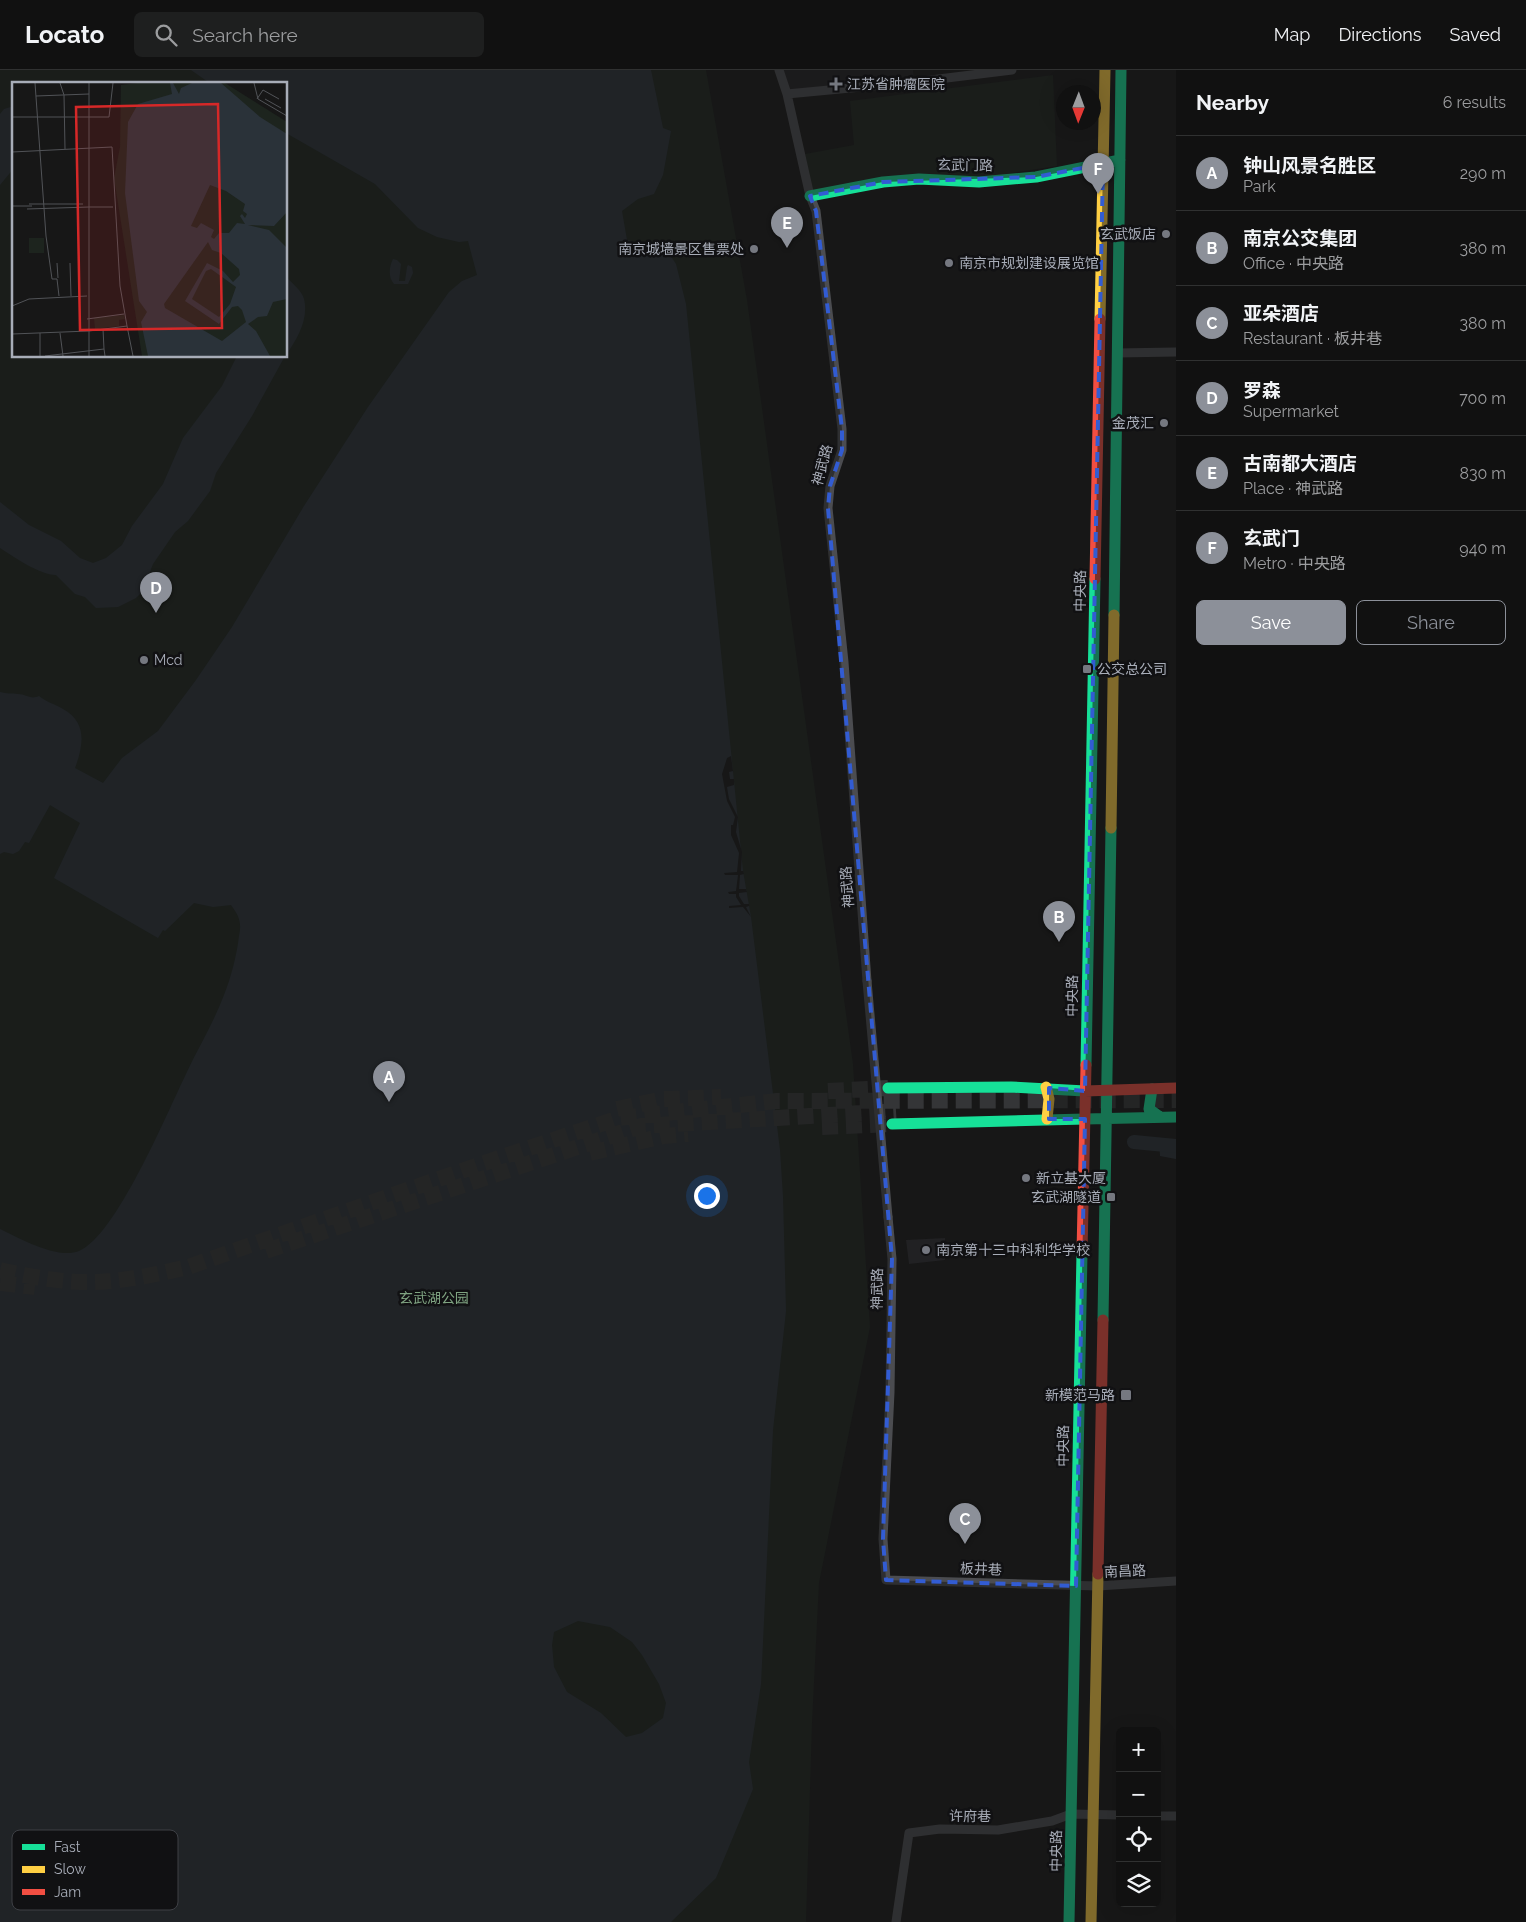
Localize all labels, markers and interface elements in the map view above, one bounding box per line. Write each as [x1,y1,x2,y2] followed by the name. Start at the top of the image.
[134,12,484,57] search box
[25,20,104,49] text: Locato
[152,21,180,49] icon: search
[192,24,298,46] text: Search here
[1274,24,1310,45] text: Map
[1338,24,1422,45] text: Directions
[1450,24,1501,45] text: Saved
[847,76,945,92] place label: 江苏省肿瘤医院
[829,77,843,91] marker: 江苏省肿瘤医院
[12,82,288,358] inset map
[1056,85,1101,130] north arrow
[1196,90,1269,115] text: Nearby
[1443,93,1506,112] text: 6 results
[1082,153,1114,194] pin: F
[1243,154,1376,176] text: 钟山风景名胜区
[937,157,993,173] street label: 玄武门路
[1207,164,1217,183] text: A
[1460,164,1506,183] text: 290 m
[1243,177,1276,196] text: Park
[771,207,803,248] pin: E
[1100,226,1156,242] place label: 玄武饭店
[1243,227,1357,249] text: 南京公交集团
[1160,228,1172,240] marker: 玄武饭店
[1207,239,1217,258] text: B
[1459,239,1506,258] text: 380 m
[618,241,744,257] place label: 南京城墙景区售票处
[748,243,760,255] marker: 南京城墙景区售票处
[1243,254,1344,273] text: Office · 中央路
[959,255,1099,271] place label: 南京市规划建设展览馆
[943,257,955,269] marker: 南京市规划建设展览馆
[1243,302,1319,324] text: 亚朵酒店
[1207,314,1217,333] text: C
[1459,314,1506,333] text: 380 m
[1243,329,1382,348] text: Restaurant · 板井巷
[1243,379,1281,401] text: 罗森
[1206,389,1218,408] text: D
[1459,389,1506,408] text: 700 m
[1243,402,1339,421] text: Supermarket
[1112,415,1154,431] place label: 金茂汇
[1158,417,1170,429] marker: 金茂汇
[809,443,835,487] street label: 神武路
[1243,452,1357,474] text: 古南都大酒店
[1207,464,1217,483] text: E
[1459,464,1506,483] text: 830 m
[1243,479,1343,498] text: Place · 神武路
[1243,527,1300,549] text: 玄武门
[1207,539,1217,558] text: F
[1459,539,1506,558] text: 940 m
[1243,554,1346,573] text: Metro · 中央路
[1072,570,1088,612] street label: 中央路
[140,572,172,613] pin: D
[1196,600,1346,645] button: Save
[1356,600,1506,645] button: Share
[154,652,183,668] place label: Mcd
[138,654,150,666] marker: Mcd
[1097,661,1167,677] place label: 公交总公司
[1081,663,1093,675] marker: 公交总公司
[838,865,856,909] street label: 神武路
[1043,901,1075,942] pin: B
[1064,975,1080,1017] street label: 中央路
[373,1061,405,1102] pin: A
[1036,1170,1106,1186] place label: 新立基大厦
[1020,1172,1032,1184] marker: 新立基大厦
[694,1183,720,1209] your location
[1031,1189,1101,1205] place label: 玄武湖隧道
[1105,1191,1117,1203] marker: 玄武湖隧道
[936,1242,1090,1258] place label: 南京第十三中科利华学校
[920,1244,932,1256] marker: 南京第十三中科利华学校
[869,1268,885,1310] street label: 神武路
[399,1290,469,1306] park label: 玄武湖公园
[1045,1387,1115,1403] place label: 新模范马路
[1119,1388,1133,1402] marker: 新模范马路
[1055,1425,1071,1467] street label: 中央路
[949,1503,981,1544] pin: C
[960,1560,1002,1578] street label: 板井巷
[1104,1562,1146,1580] street label: 南昌路
[1116,1727,1161,1907] map controls
[1116,1727,1161,1772] button: +
[1116,1772,1161,1817] button: −
[949,1808,991,1824] street label: 许府巷
[1116,1817,1161,1862] button: locate
[12,1830,178,1910] legend
[1048,1830,1064,1872] street label: 中央路
[54,1839,81,1855] text: Fast
[54,1861,86,1877] text: Slow
[1116,1862,1161,1907] button: layers
[54,1884,81,1900] text: Jam

